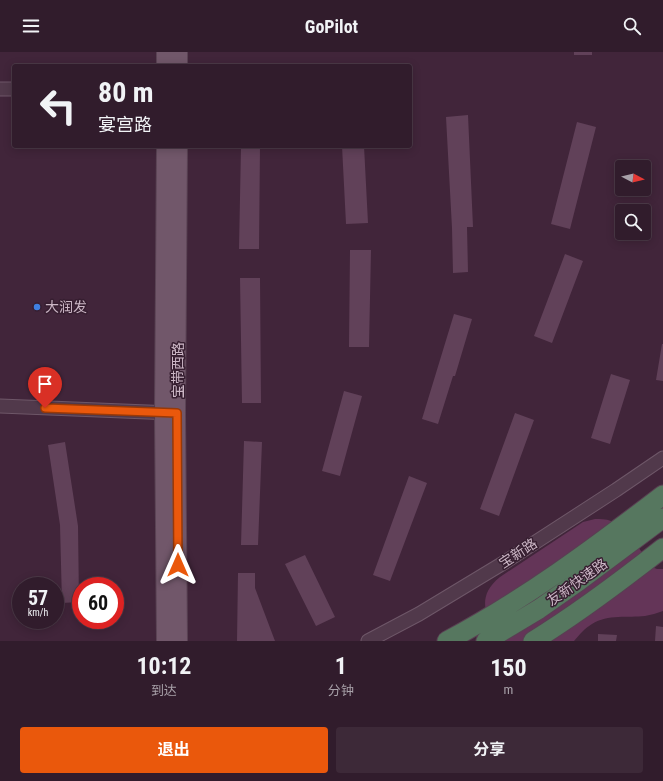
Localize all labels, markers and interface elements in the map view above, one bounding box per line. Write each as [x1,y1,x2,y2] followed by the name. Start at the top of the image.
[20,15,42,37] icon: menu
[621,15,643,37] icon: search
[305,16,358,37] text: GoPilot
[98,76,154,109] text: 80 m
[32,80,84,132] icon: left
[98,114,152,135] text: 宴宫路
[615,160,651,196] north arrow
[615,160,651,240] map controls
[615,204,651,240] button: search
[45,299,87,315] place label: 大润发
[32,302,42,312] marker: 大润发
[170,342,186,398] street label: 宝带西路
[28,367,62,408] pin
[34,373,56,395] icon: arrive
[496,535,540,571] street label: 宝新路
[157,544,199,586] position arrow
[544,555,610,609] street label: 友新快速路
[72,577,124,629] speed limit sign: 60
[28,586,48,610] text: 57
[28,607,48,618] text: km/h
[136,652,191,680] text: 10:12
[335,652,347,680] text: 1
[490,654,527,682] text: 150
[504,682,513,697] text: m
[151,683,177,698] text: 到达
[328,683,354,698] text: 分钟
[20,727,328,773] button: 退出
[336,727,643,773] button: 分享

